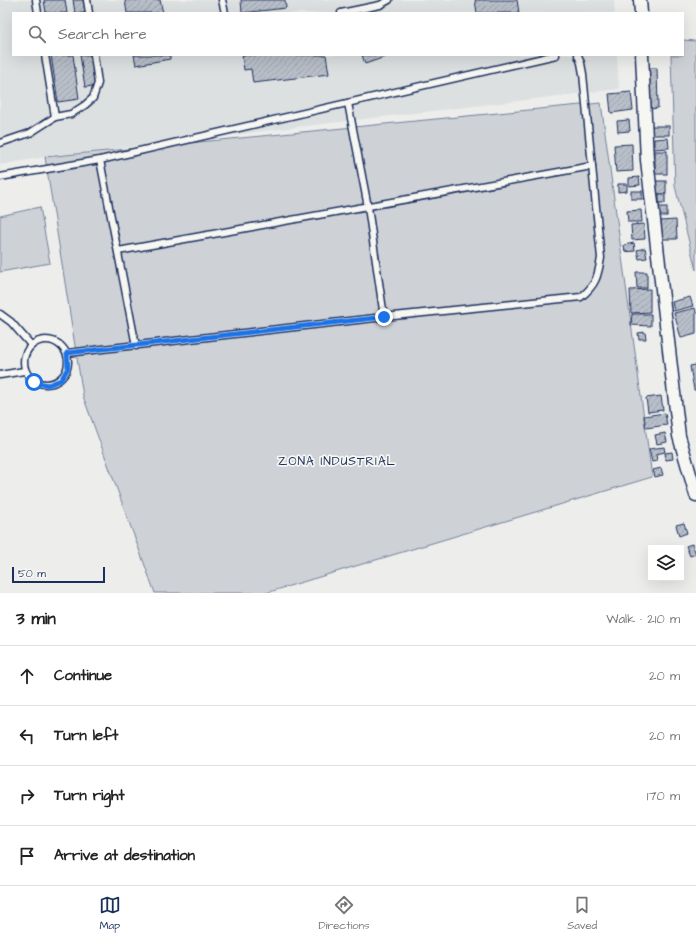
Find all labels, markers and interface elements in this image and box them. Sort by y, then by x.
search box [12,12,684,56]
icon: search [26,23,48,45]
text: Search here [58,24,147,45]
route end [375,308,393,326]
route start [25,373,43,391]
district label: ZONA INDUSTRIAL [278,453,396,470]
map controls [648,545,684,581]
button: layers [648,545,684,581]
scale bar [12,565,105,584]
text: 50 m [18,566,46,581]
text: 3 min [16,607,56,631]
text: Walk · 210 m [606,610,680,628]
icon: ahead [16,665,38,687]
text: Continue [54,665,112,686]
text: 20 m [649,667,680,685]
icon: left [16,725,38,747]
text: Turn left [54,725,118,746]
text: 20 m [649,727,680,745]
icon: right [16,785,38,807]
text: Turn right [54,785,125,806]
text: 170 m [647,787,680,805]
icon: arrive [16,845,38,867]
text: Arrive at destination [54,845,195,866]
tab: Map [99,894,121,933]
tab: Directions [318,894,370,933]
tab: Saved [567,894,597,933]

